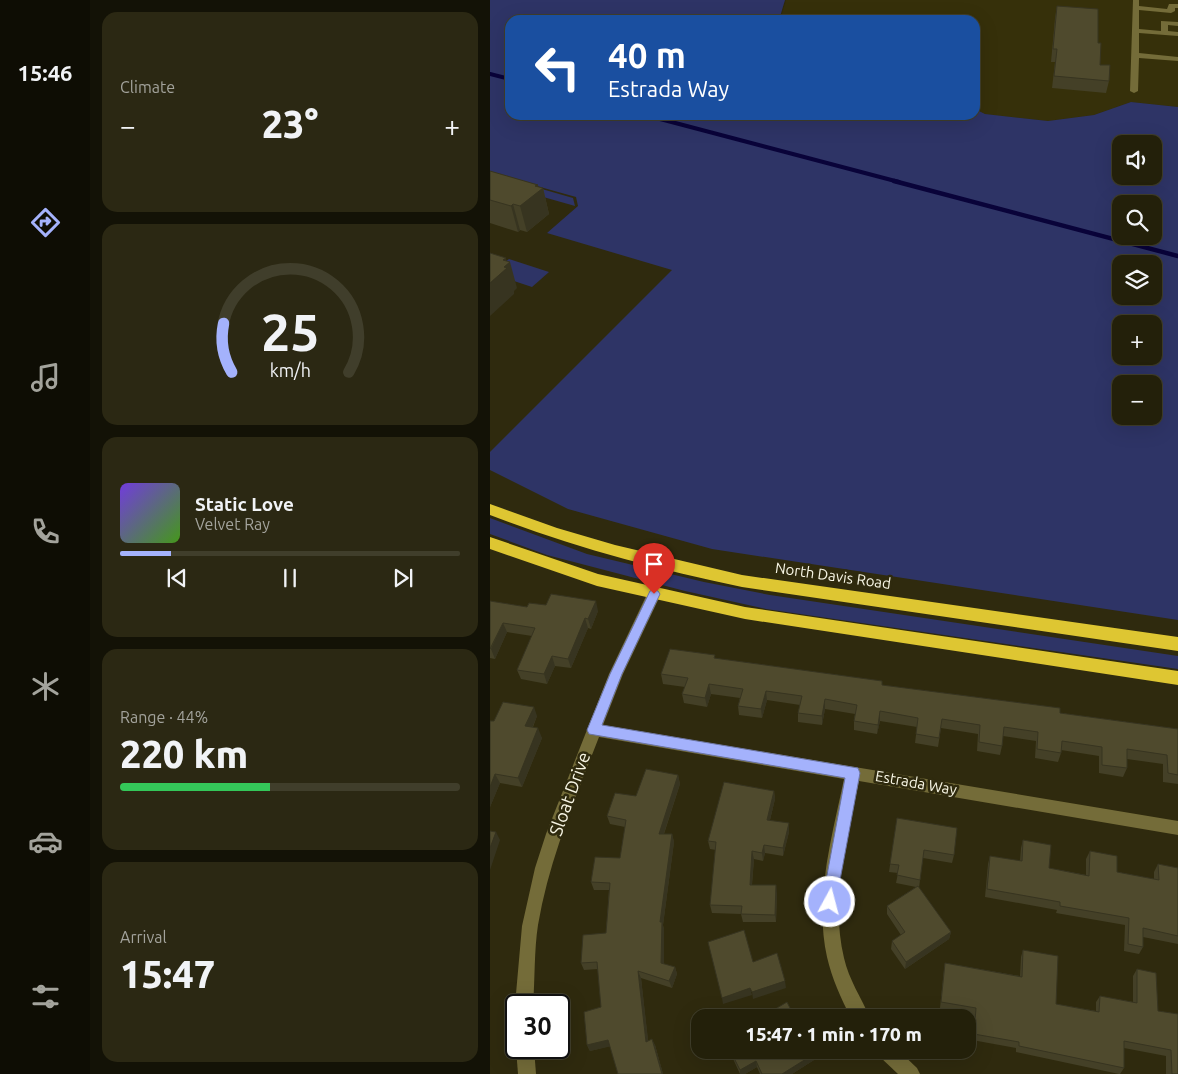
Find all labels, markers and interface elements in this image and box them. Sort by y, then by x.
icon: left [525,35,590,100]
text: 40 m [608,35,686,75]
text: 15:46 [17,60,73,85]
text: Estrada Way [608,76,729,101]
text: Climate [120,78,175,96]
text: 23° [262,103,318,145]
text: − [120,110,136,141]
text: + [444,110,460,141]
map controls [1112,135,1162,425]
button: sound [1112,135,1162,185]
button: search [1112,195,1162,245]
icon: directions [28,205,63,240]
button: layers [1112,255,1162,305]
text: 25 [261,303,319,361]
button: + [1112,315,1162,365]
icon: music [28,360,63,395]
text: km/h [269,360,311,380]
button: − [1112,375,1162,425]
text: Static Love [195,493,294,515]
icon: phone [28,514,63,549]
text: Velvet Ray [195,515,270,533]
pin [633,543,675,594]
icon: arrive [640,550,668,578]
street label: North Davis Road [774,559,892,592]
icon: previous [163,564,191,592]
icon: pause [276,564,304,592]
icon: next [389,564,417,592]
icon: climate [28,669,63,704]
text: Range · 44% [120,708,208,726]
text: 220 km [120,733,248,775]
street label: Sloat Drive [545,749,593,838]
street label: Estrada Way [874,767,958,798]
icon: car [28,824,63,859]
position arrow [803,875,855,927]
text: Arrival [120,928,167,946]
text: 15:47 [120,953,215,995]
icon: filters [28,979,63,1014]
speed limit sign: 30 [505,994,570,1059]
text: 15:47 · 1 min · 170 m [745,1023,922,1045]

